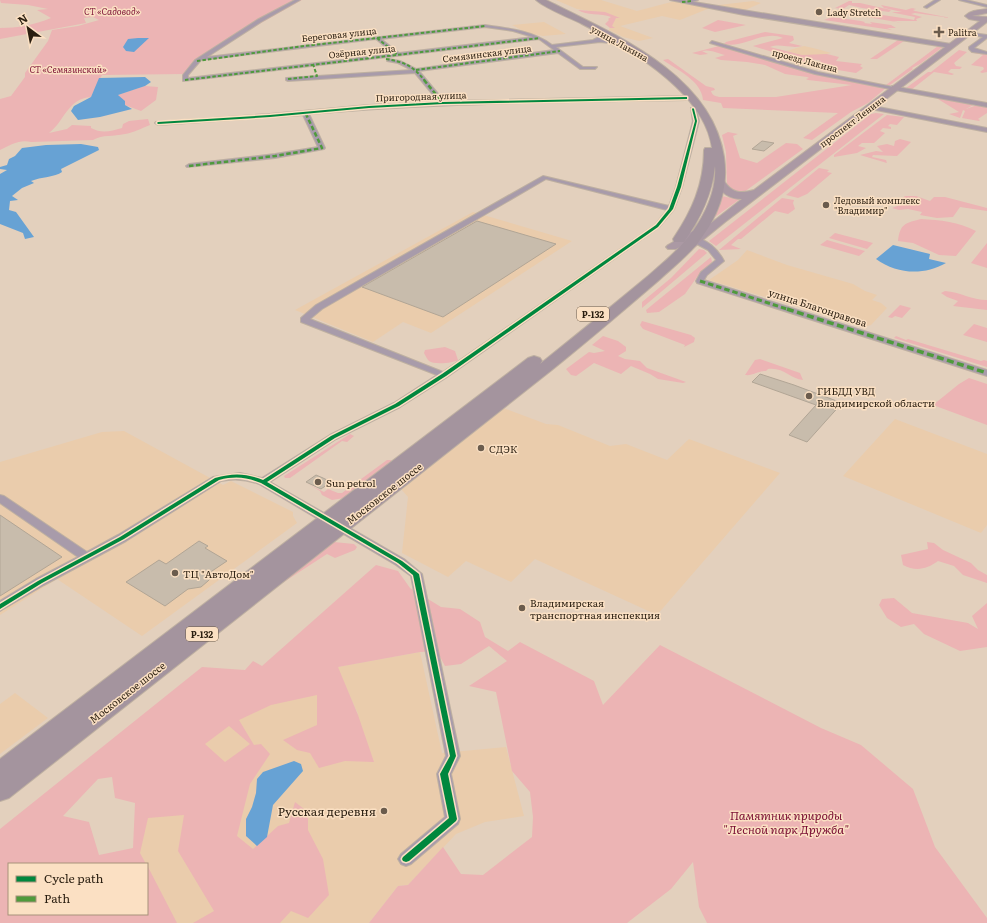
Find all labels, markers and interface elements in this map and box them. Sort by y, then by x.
park label: СТ «Садовод» [84,4,140,18]
place label: Lady Stretch [827,5,881,19]
marker: Lady Stretch [814,7,824,17]
north arrow [8,8,48,48]
text: N [14,9,30,28]
street label: улица Лакина [589,21,651,65]
street label: Береговая улица [301,23,377,45]
place label: Palitra [948,25,977,39]
marker: Palitra [933,26,945,38]
street label: Озёрная улица [328,41,396,61]
street label: Семязинская улица [442,41,532,65]
street label: проезд Лакина [771,45,839,76]
park label: СТ «Семязинский» [29,62,107,76]
street label: Пригородная улица [375,87,467,105]
street label: проспект Ленина [816,91,888,150]
place label: Ледовый комплекс "Владимир" [834,193,921,217]
marker: Ледовый комплекс "Владимир" [821,200,831,210]
street label: улица Благонравова [767,284,870,330]
road number: Р-132 [577,307,609,321]
place label: ГИБДД УВД Владимирской области [817,383,935,410]
marker: ГИБДД УВД Владимирской области [804,391,814,401]
place label: СДЭК [489,441,518,456]
marker: СДЭК [476,443,486,453]
street label: Московское шоссе [343,459,425,527]
place label: Sun petrol [326,475,376,490]
marker: Sun petrol [313,477,323,487]
place label: ТЦ "АвтоДом" [183,566,254,581]
marker: ТЦ "АвтоДом" [170,568,180,578]
place label: Владимирская транспортная инспекция [530,595,660,622]
marker: Владимирская транспортная инспекция [517,603,527,613]
road number: Р-132 [186,627,218,641]
street label: Московское шоссе [86,658,168,726]
place label: Русская деревня [278,802,376,820]
marker: Русская деревня [379,806,389,816]
park label: Памятник природы "Лесной парк Дружба" [723,806,849,838]
legend [8,863,148,915]
text: Cycle path [44,869,104,887]
text: Path [44,889,70,907]

